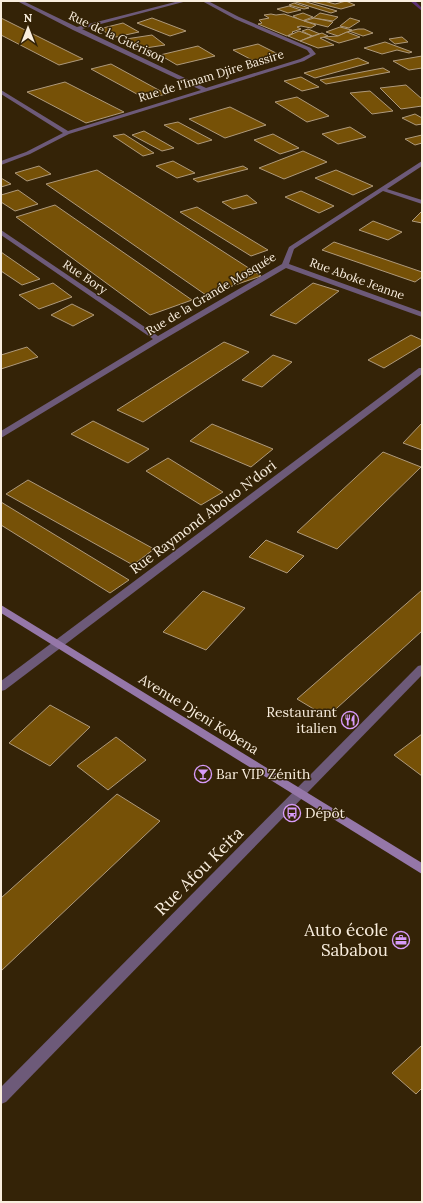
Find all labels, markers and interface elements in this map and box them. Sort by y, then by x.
north arrow [8,8,48,48]
street label: Rue de la Guérison [66,8,168,66]
text: N [24,11,33,25]
street label: Rue de l'Imam Djire Bassire [136,46,286,105]
street label: Rue de la Grande Mosquée [143,249,279,338]
street label: Rue Aboke Jeanne [308,254,407,303]
street label: Rue Bory [60,256,111,297]
street label: Rue Raymond Abouo N'dori [126,456,280,578]
street label: Avenue Djeni Kobena [135,669,262,758]
place label: Restaurant italien [266,703,338,737]
restaurant icon: Restaurant italien [340,710,360,730]
bar icon: Bar VIP Zénith [193,764,213,784]
place label: Bar VIP Zénith [216,765,310,783]
bus stop icon: Dépôt [282,803,302,823]
place label: Dépôt [305,804,346,822]
street label: Rue Afou Keita [150,822,248,920]
place label: Auto école Sababou [303,919,388,961]
office icon: Auto école Sababou [391,930,411,950]

